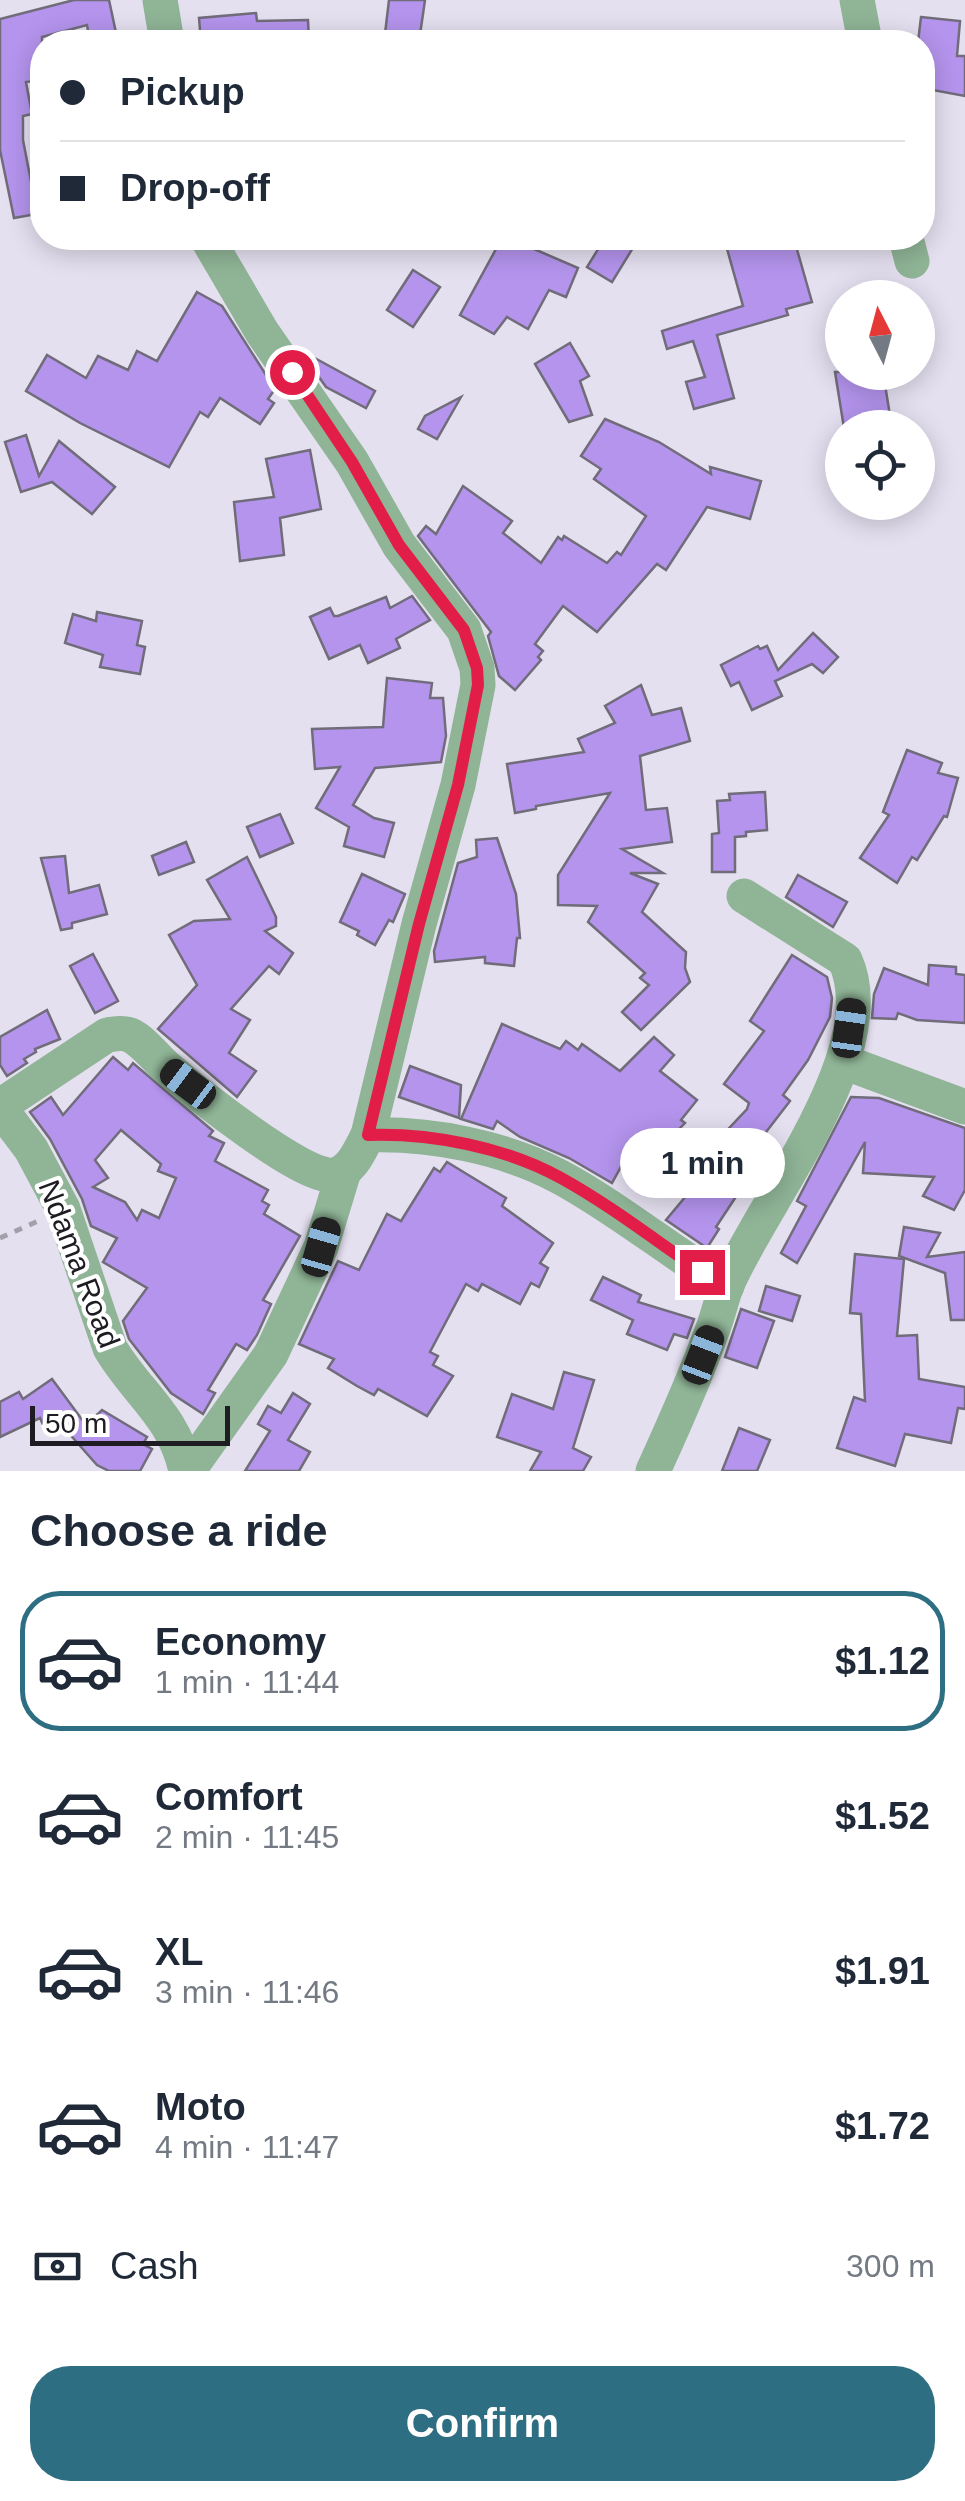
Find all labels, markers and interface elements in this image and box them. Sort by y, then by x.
text: Pickup [120,71,245,113]
text: Drop-off [120,167,270,209]
north arrow [825,280,935,390]
map controls [825,280,935,520]
route start [270,350,315,395]
button: locate [825,410,935,520]
car [830,996,868,1060]
car [155,1054,221,1114]
callout: 1 min [620,1127,784,1197]
text: 1 min [661,1145,744,1181]
street label: Ndama Road [32,1175,127,1352]
car [298,1214,344,1280]
route end [680,1250,725,1295]
car [678,1322,728,1388]
scale bar [30,1401,230,1446]
text: 50 m [45,1408,107,1439]
text: Choose a ride [30,1505,328,1556]
icon: car [35,1616,125,1706]
text: Economy [155,1621,326,1663]
text: $1.12 [835,1640,930,1682]
text: 1 min · 11:44 [155,1664,339,1700]
icon: car [35,1771,125,1861]
text: Comfort [155,1776,303,1818]
text: $1.52 [835,1795,930,1837]
text: 2 min · 11:45 [155,1819,339,1855]
icon: car [35,1926,125,2016]
text: XL [155,1931,204,1973]
text: $1.91 [835,1950,930,1992]
text: 3 min · 11:46 [155,1974,339,2010]
icon: car [35,2081,125,2171]
text: Moto [155,2086,246,2128]
text: $1.72 [835,2105,930,2147]
text: 4 min · 11:47 [155,2129,339,2165]
icon: cash [30,2239,85,2294]
text: Cash [110,2245,199,2287]
text: 300 m [846,2248,935,2284]
button: Confirm [30,2366,935,2481]

